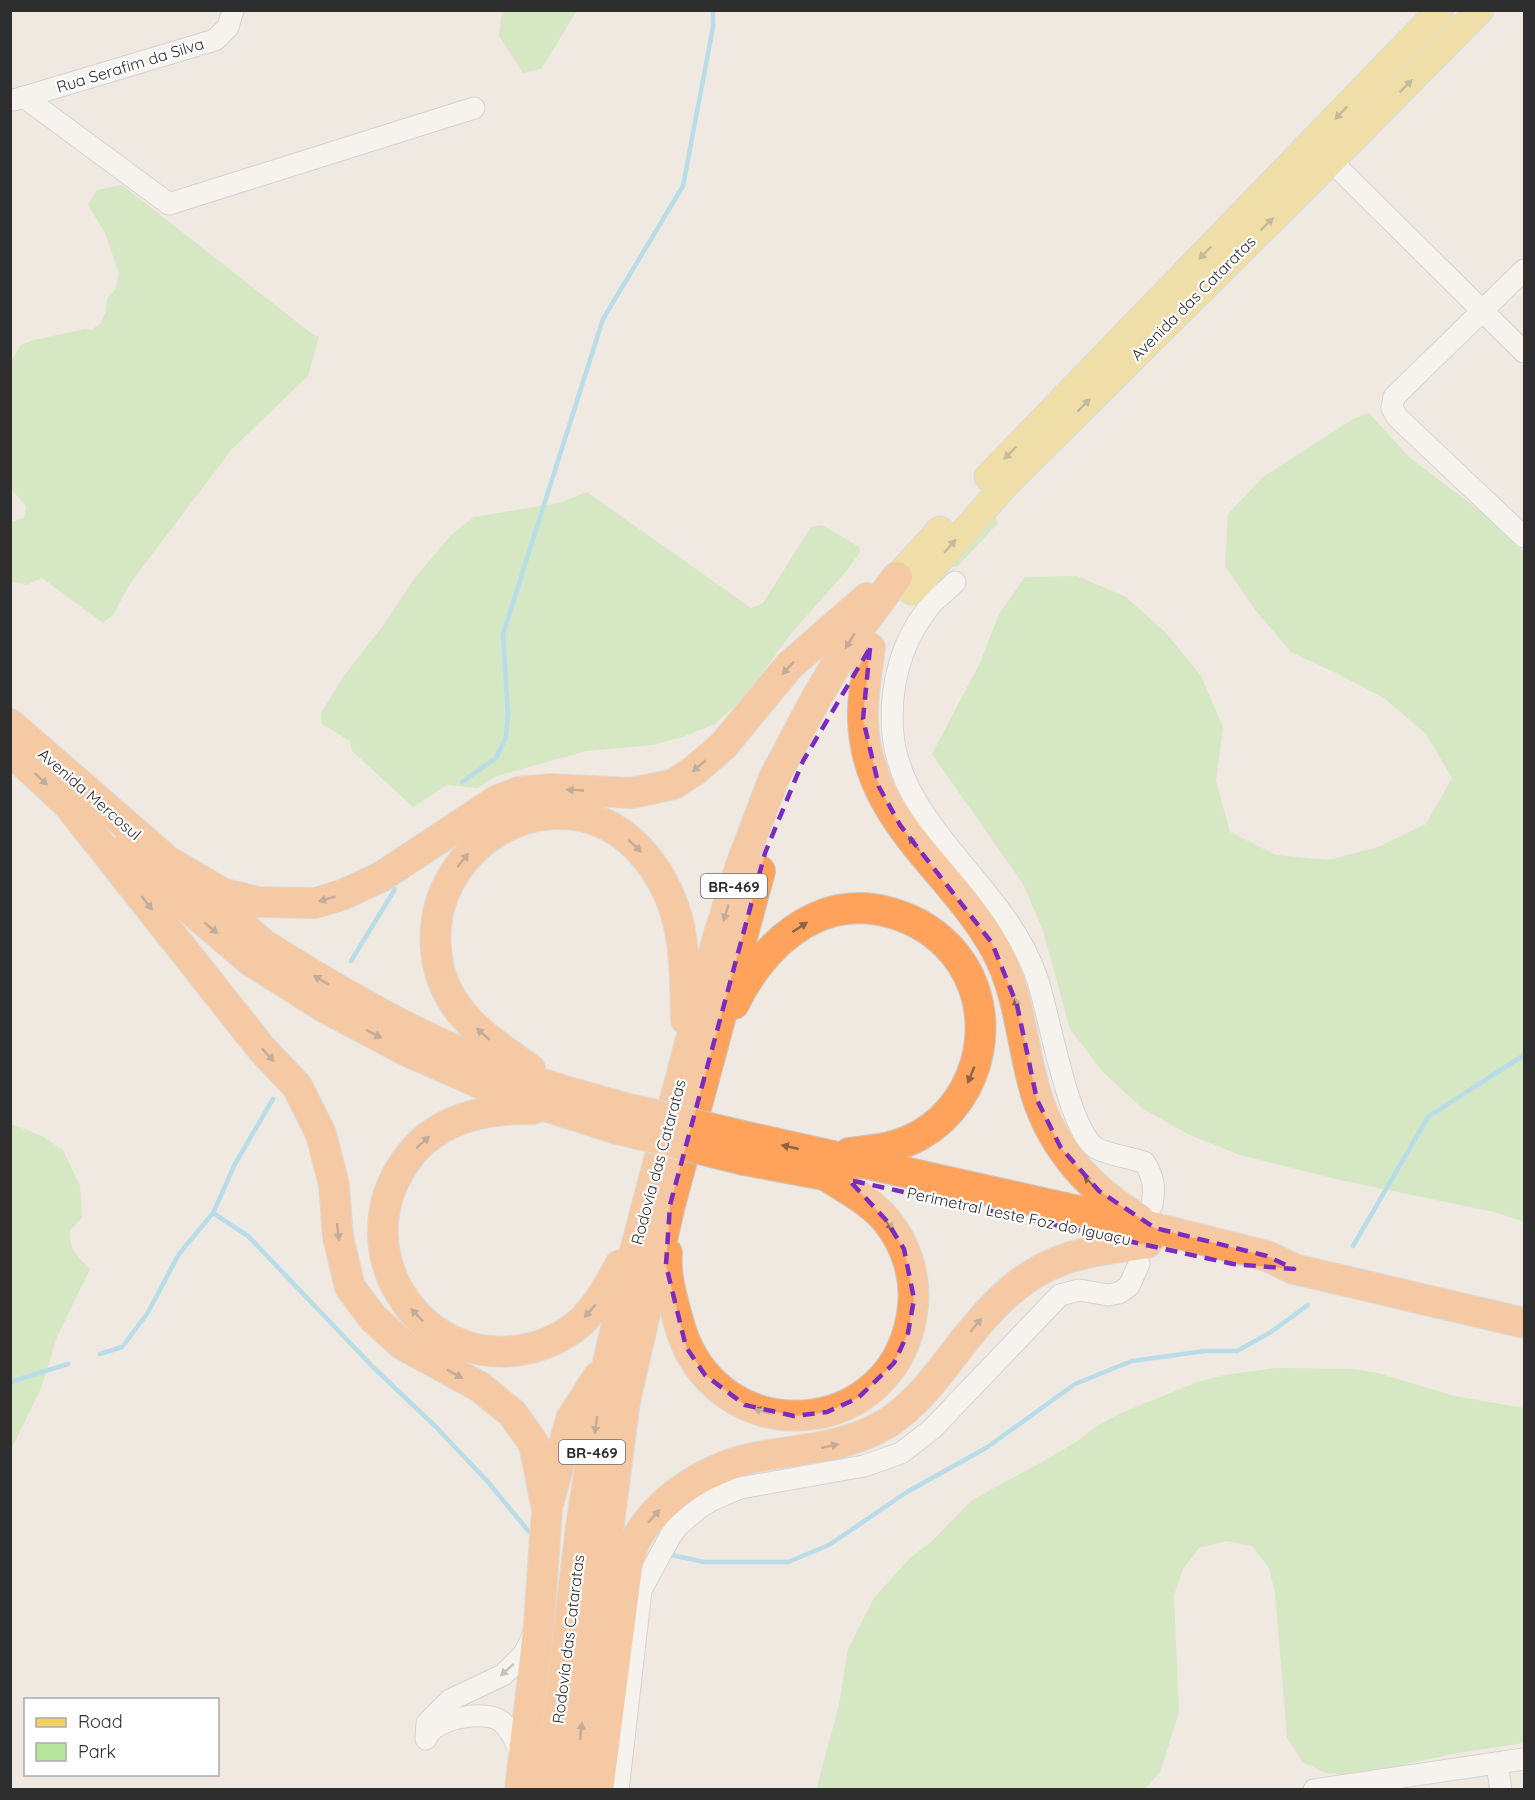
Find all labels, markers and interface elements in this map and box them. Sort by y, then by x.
street label: Rua Serafim da Silva [54,33,206,97]
one-way arrow [1398,80,1412,94]
one-way arrow [1334,105,1348,119]
one-way arrow [1260,217,1274,231]
street label: Avenida das Cataratas [1126,231,1260,365]
one-way arrow [1198,245,1212,260]
one-way arrow [1077,399,1091,413]
one-way arrow [1004,445,1018,459]
one-way arrow [943,539,956,554]
one-way arrow [845,633,856,649]
one-way arrow [782,660,795,675]
street label: Avenida Mercosul [34,744,146,844]
one-way arrow [692,759,707,772]
one-way arrow [33,772,47,786]
one-way arrow [565,786,584,795]
one-way arrow [908,836,920,851]
one-way arrow [627,839,642,852]
one-way arrow [456,853,469,868]
road number: BR-469 [701,874,767,898]
one-way arrow [140,895,153,911]
one-way arrow [318,895,336,904]
one-way arrow [721,904,730,922]
one-way arrow [203,921,219,934]
one-way arrow [792,922,808,933]
one-way arrow [313,975,329,986]
one-way arrow [1011,997,1021,1015]
one-way arrow [476,1028,491,1041]
one-way arrow [366,1029,383,1039]
one-way arrow [261,1048,275,1063]
one-way arrow [966,1066,976,1084]
street label: Rodovía das Cataratas [626,1077,690,1247]
one-way arrow [415,1136,430,1149]
one-way arrow [781,1141,799,1151]
one-way arrow [1083,1176,1097,1190]
street label: Perimetral Leste Foz do Iguaçu [905,1182,1133,1250]
one-way arrow [881,1215,894,1231]
one-way arrow [333,1222,343,1241]
one-way arrow [584,1303,597,1318]
one-way arrow [411,1309,425,1323]
one-way arrow [970,1317,983,1333]
one-way arrow [447,1368,463,1379]
one-way arrow [753,1406,771,1415]
one-way arrow [591,1416,600,1435]
road number: BR-469 [559,1440,625,1464]
one-way arrow [821,1441,840,1450]
one-way arrow [647,1509,661,1524]
street label: Rodovía das Cataratas [548,1553,588,1725]
one-way arrow [500,1663,515,1676]
legend [24,1698,219,1776]
text: Road [78,1710,123,1733]
one-way arrow [577,1722,586,1741]
text: Park [78,1740,116,1763]

